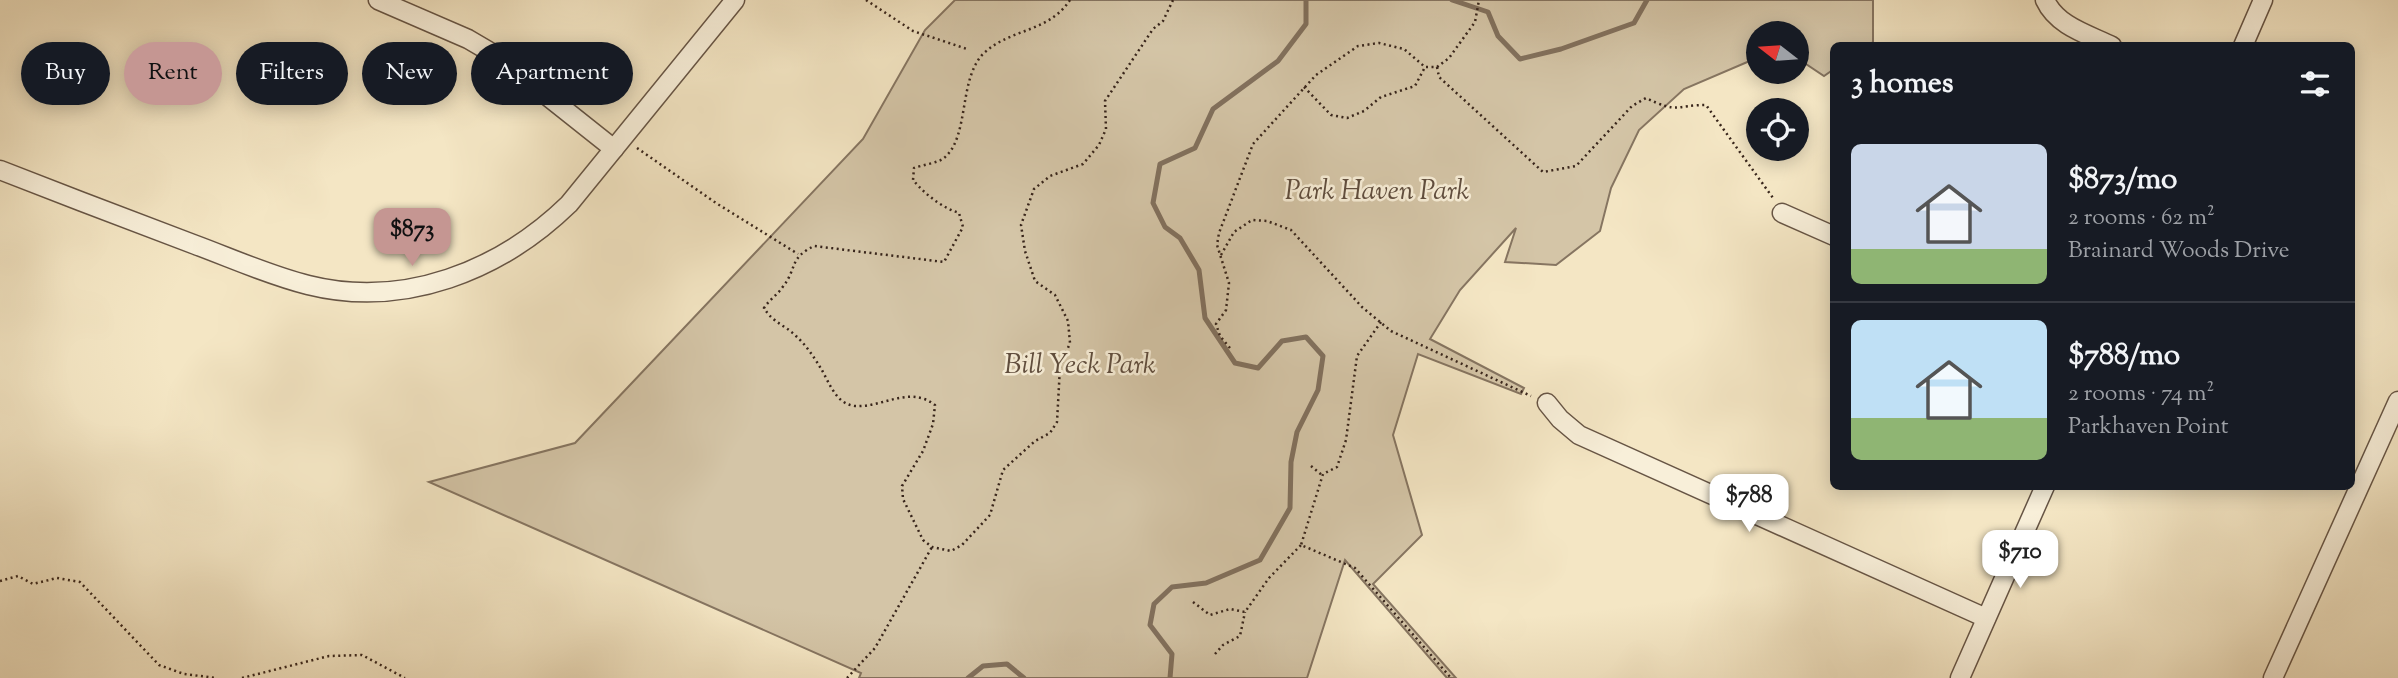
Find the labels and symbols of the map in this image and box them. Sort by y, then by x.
north arrow [1746,21,1810,84]
park label: Park Haven Park [1285,172,1470,212]
pin: $873 [371,208,453,268]
park label: Bill Yeck Park [1004,346,1156,386]
pin: $788 [1708,475,1790,534]
pin: $710 [1979,530,2061,590]

